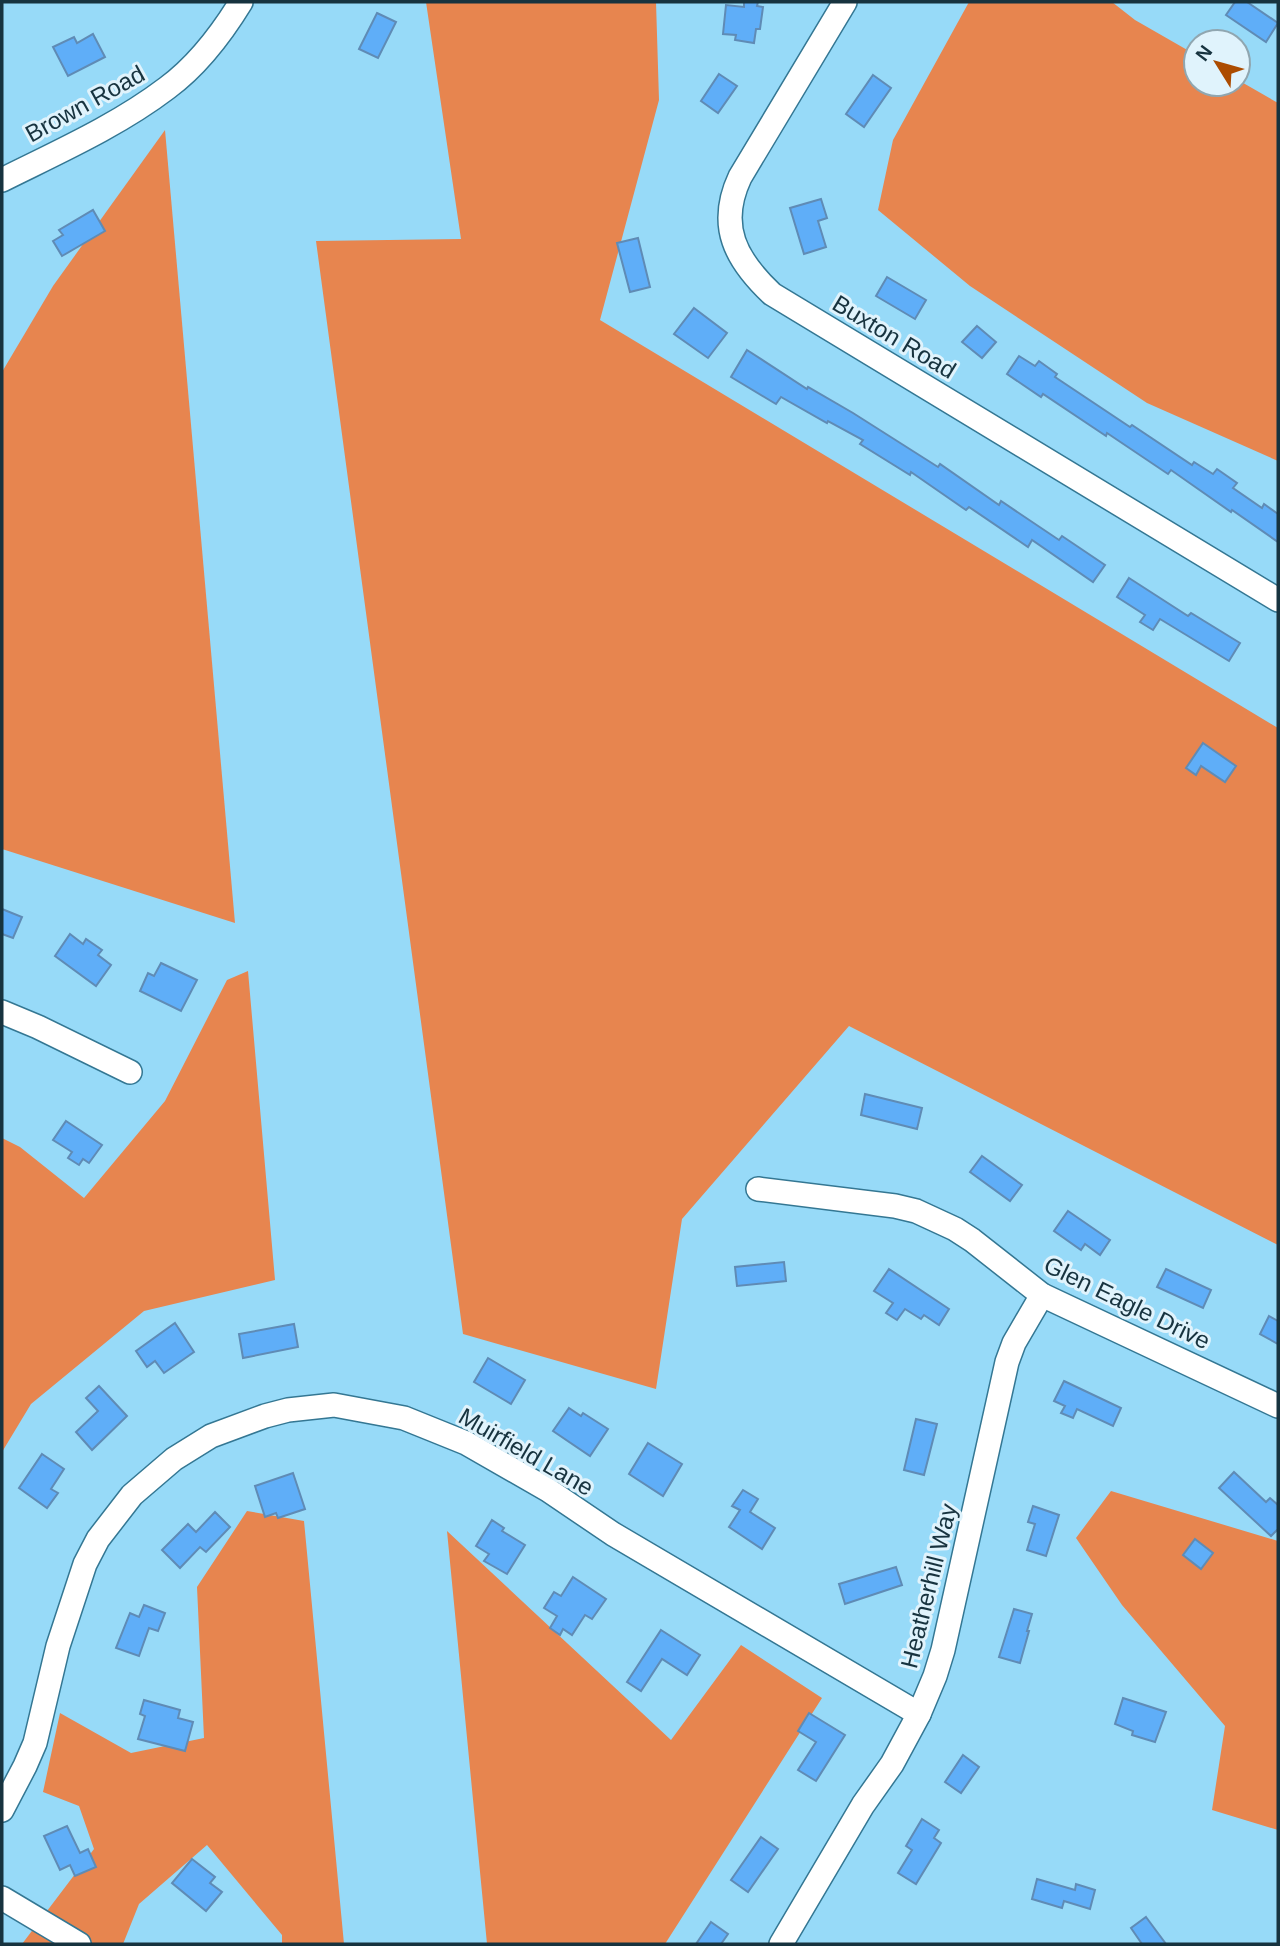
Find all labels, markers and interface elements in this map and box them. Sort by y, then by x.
north arrow [1182,28,1252,98]
text: N [1191,41,1216,65]
street label: Brown Road [20,60,149,147]
street label: Buxton Road [828,289,961,384]
street label: Glen Eagle Drive [1040,1251,1215,1354]
street label: Muirfield Lane [454,1402,598,1501]
street label: Heatherhill Way [895,1501,962,1671]

